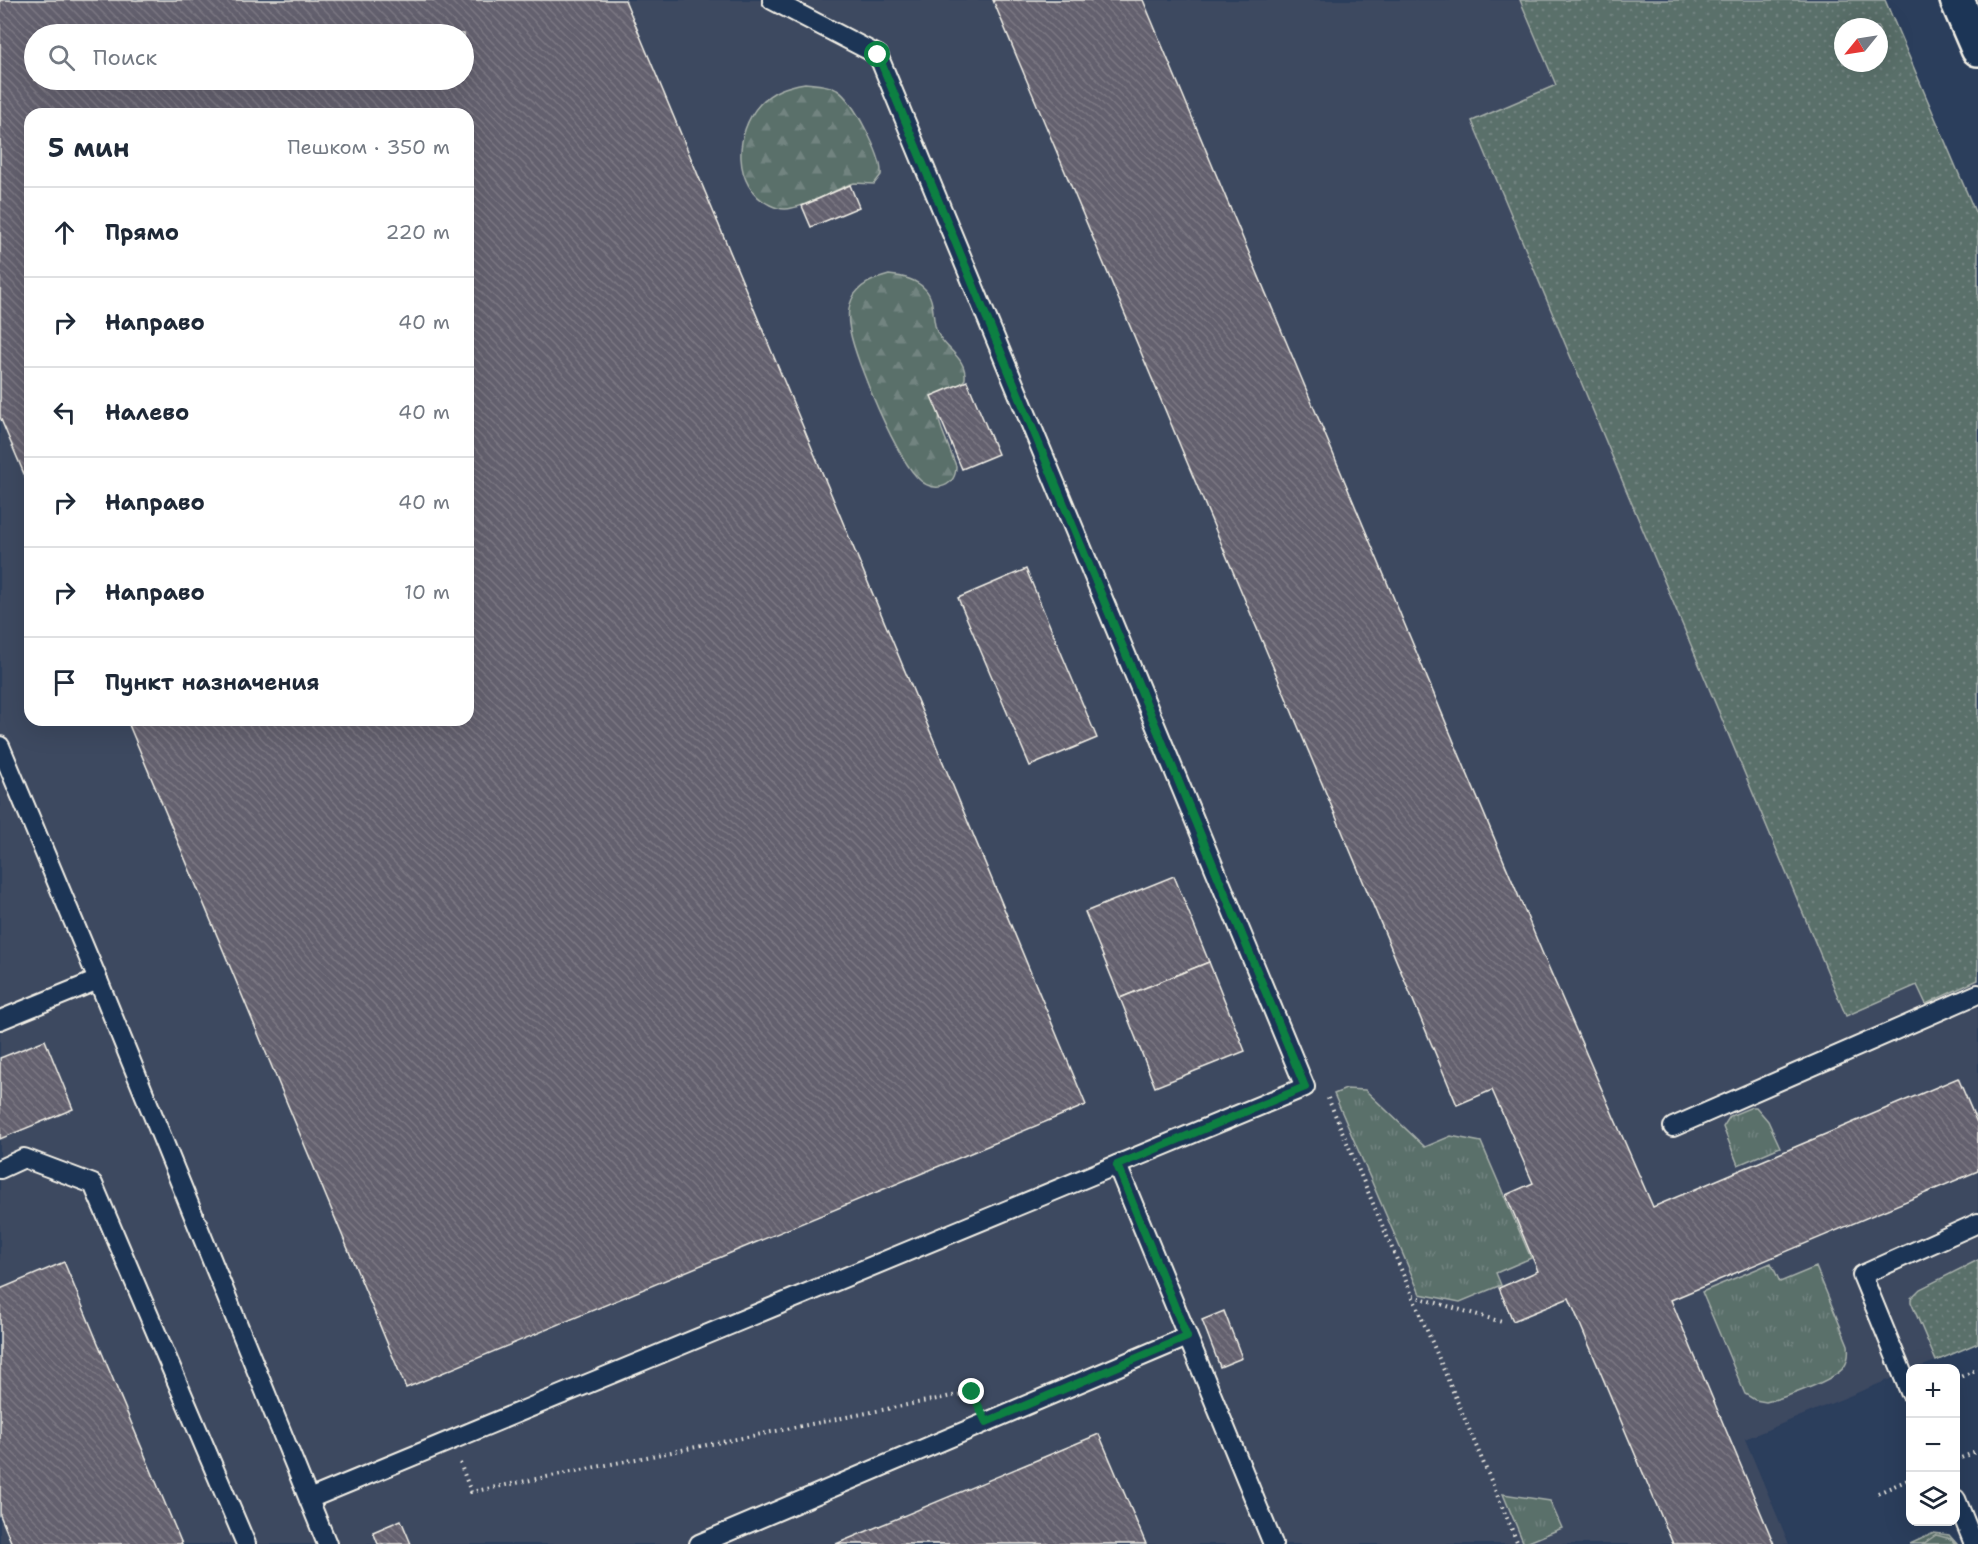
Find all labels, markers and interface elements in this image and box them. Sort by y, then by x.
north arrow [1834,18,1888,72]
search box [24,24,474,90]
icon: search [45,41,78,74]
route start [864,41,890,67]
text: Поиск [93,43,157,72]
text: 5 мин [48,130,129,165]
text: Пешком · 350 m [287,134,450,160]
icon: ahead [48,216,81,249]
text: Прямо [105,218,179,247]
text: 220 m [386,219,450,245]
icon: right [48,306,81,339]
text: Направо [105,308,205,337]
text: 40 m [398,309,450,335]
icon: left [48,396,81,429]
text: Налево [105,398,189,427]
text: 40 m [398,399,450,425]
icon: right [48,486,81,519]
text: Направо [105,488,205,517]
text: 40 m [398,489,450,515]
icon: right [48,576,81,609]
text: Направо [105,578,205,607]
text: 10 m [404,579,450,605]
icon: arrive [48,666,81,699]
text: Пункт назначения [105,668,319,697]
map controls [1906,1364,1960,1526]
button: + [1906,1364,1960,1418]
route end [958,1378,984,1404]
button: − [1906,1418,1960,1472]
button: layers [1906,1472,1960,1526]

